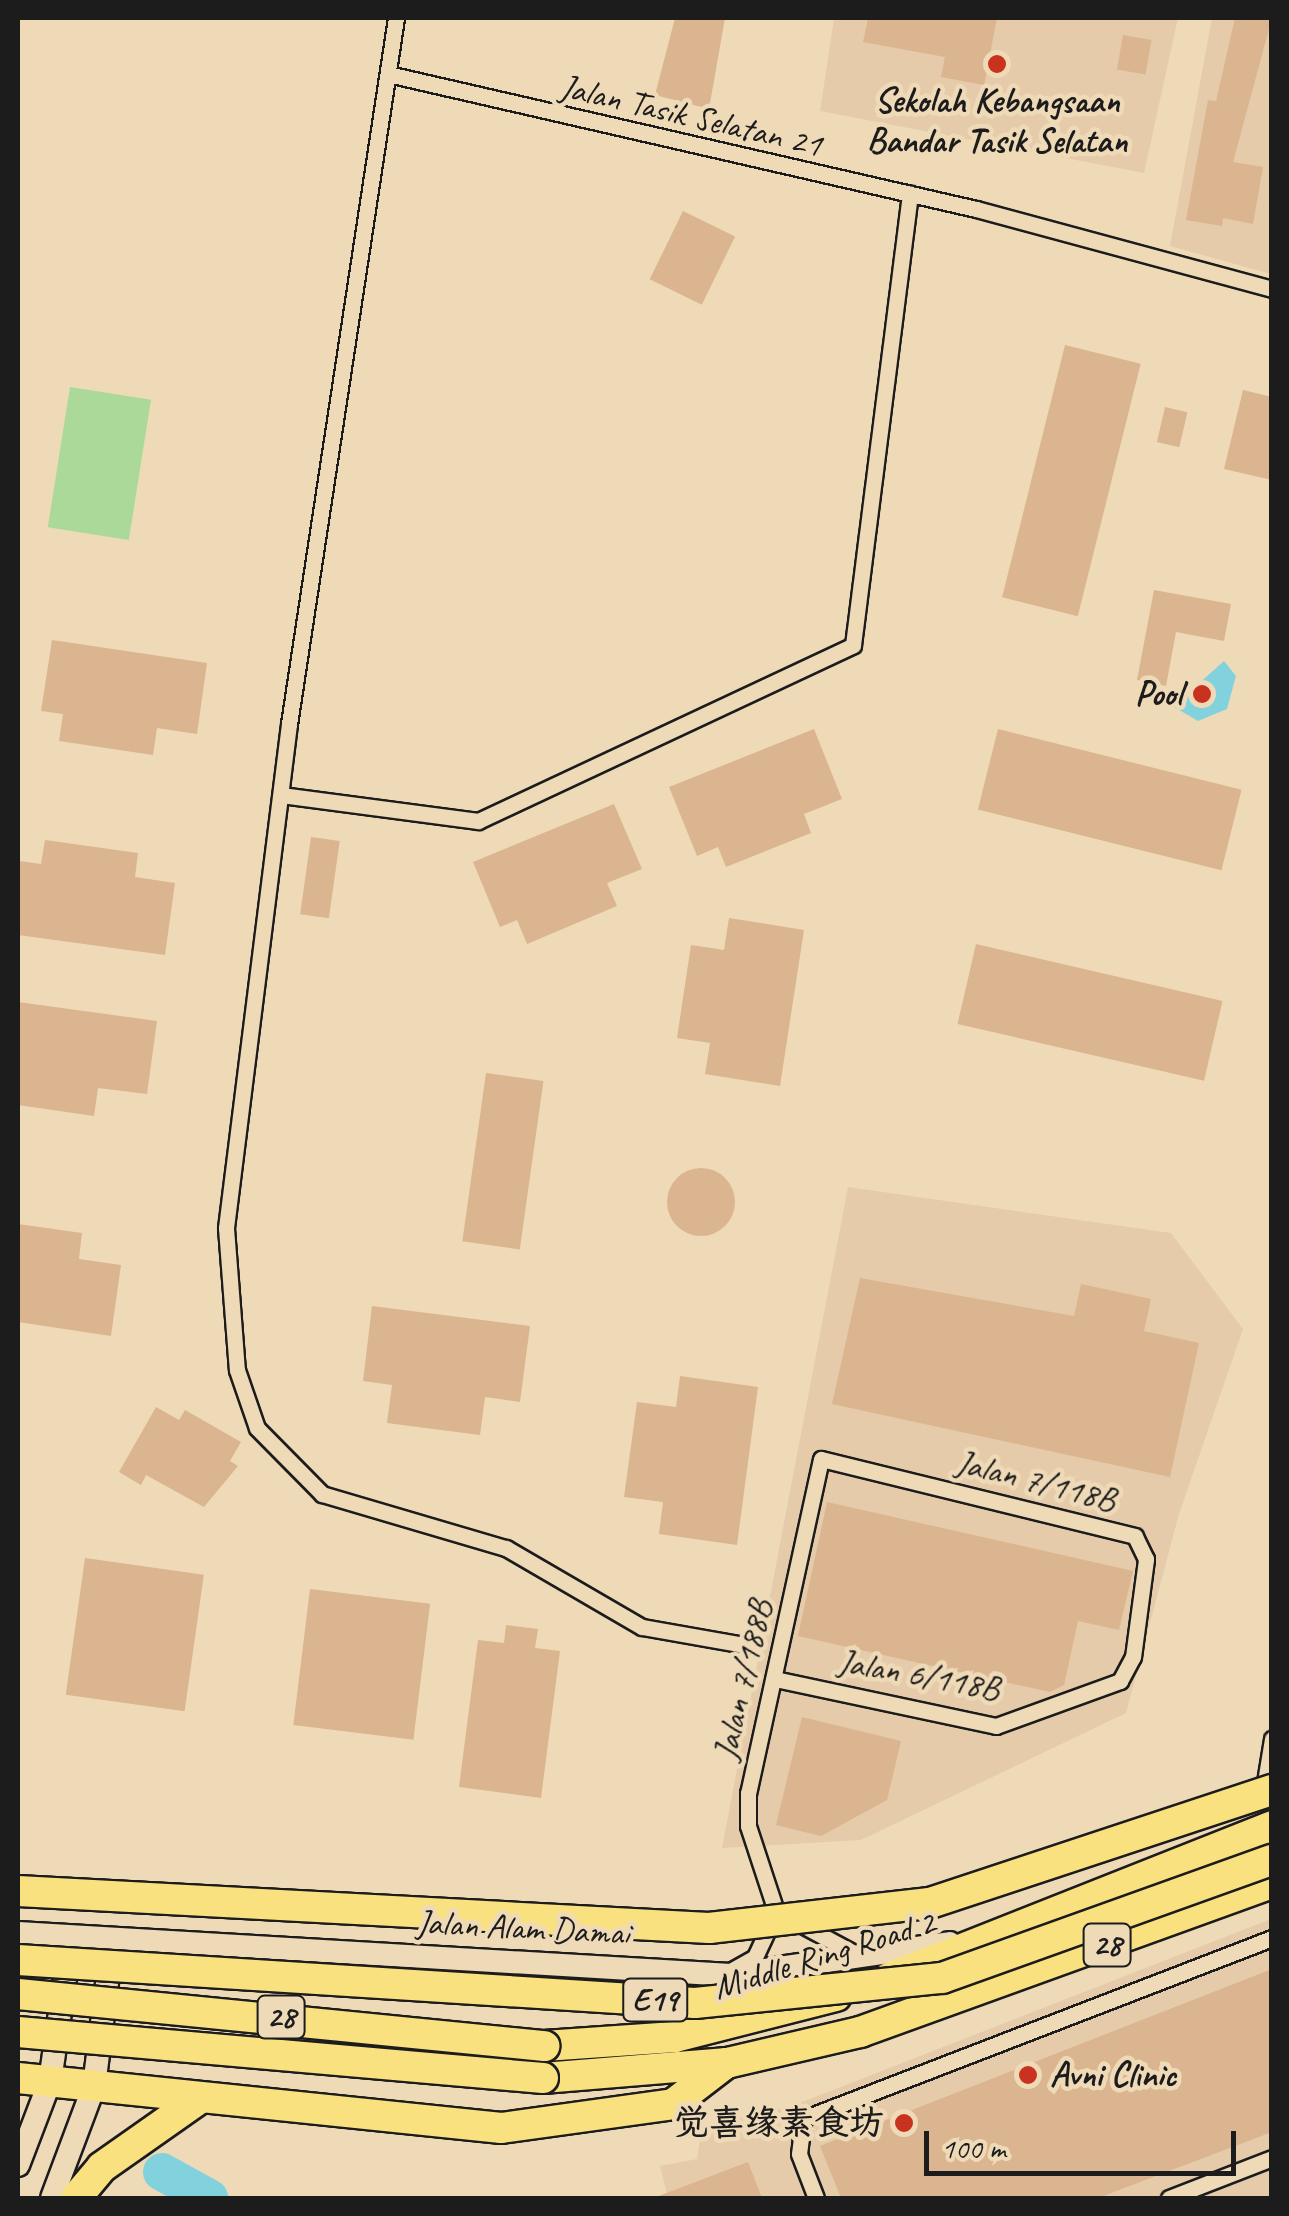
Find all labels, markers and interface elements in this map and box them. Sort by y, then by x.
marker: Sekolah Kebangsaan Bandar Tasik Selatan [986,53,1008,75]
street label: Jalan Tasik Selatan 21 [556,65,826,167]
place label: Sekolah Kebangsaan Bandar Tasik Selatan [867,80,1127,162]
place label: Pool [1135,673,1182,715]
marker: Pool [1191,683,1213,705]
street label: Jalan 7/118B [952,1441,1120,1521]
street label: Jalan 7/188B [704,1596,782,1764]
street label: Jalan 6/118B [835,1640,1003,1710]
street label: Jalan Alam Damai [415,1901,631,1955]
street label: Middle Ring Road 2 [708,1901,940,2009]
road number: 28 [1082,1918,1132,1972]
road number: E19 [620,1973,690,2027]
road number: 28 [256,1990,306,2044]
place label: Avni Clinic [1050,2054,1177,2096]
marker: Avni Clinic [1015,2062,1041,2088]
place label: 觉喜缘素食坊 [674,2102,884,2144]
scale bar [929,2111,1242,2173]
marker: 觉喜缘素食坊 [893,2112,915,2134]
text: 100 m [941,2129,1006,2167]

